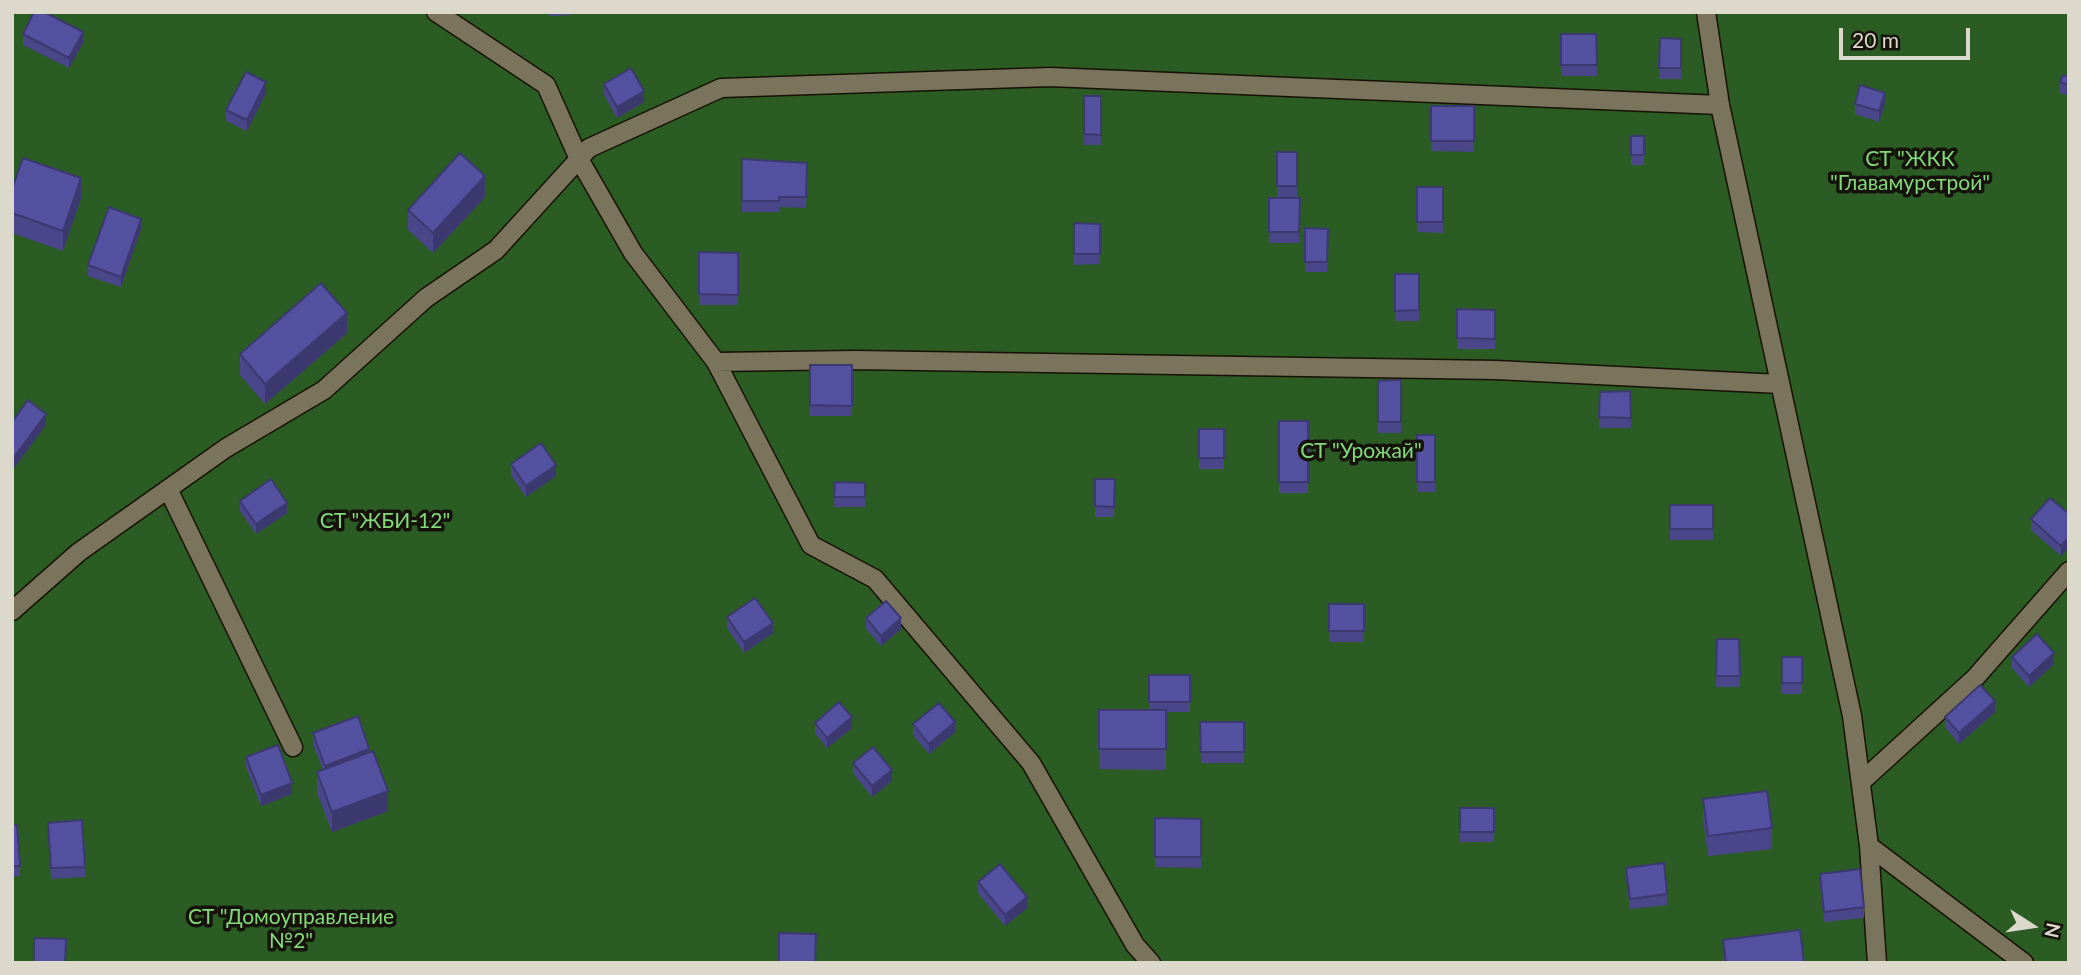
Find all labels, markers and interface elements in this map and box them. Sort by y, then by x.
scale bar [1843,14,1974,58]
text: 20 m [1852,27,1899,52]
park label: СТ "ЖКК "Главамурстрой" [1830,146,1990,196]
park label: СТ "Урожай" [1300,438,1422,464]
park label: СТ "ЖБИ-12" [320,508,450,534]
north arrow [1997,891,2067,961]
park label: СТ "Домоуправление №2" [188,904,394,954]
text: N [2040,921,2066,940]

